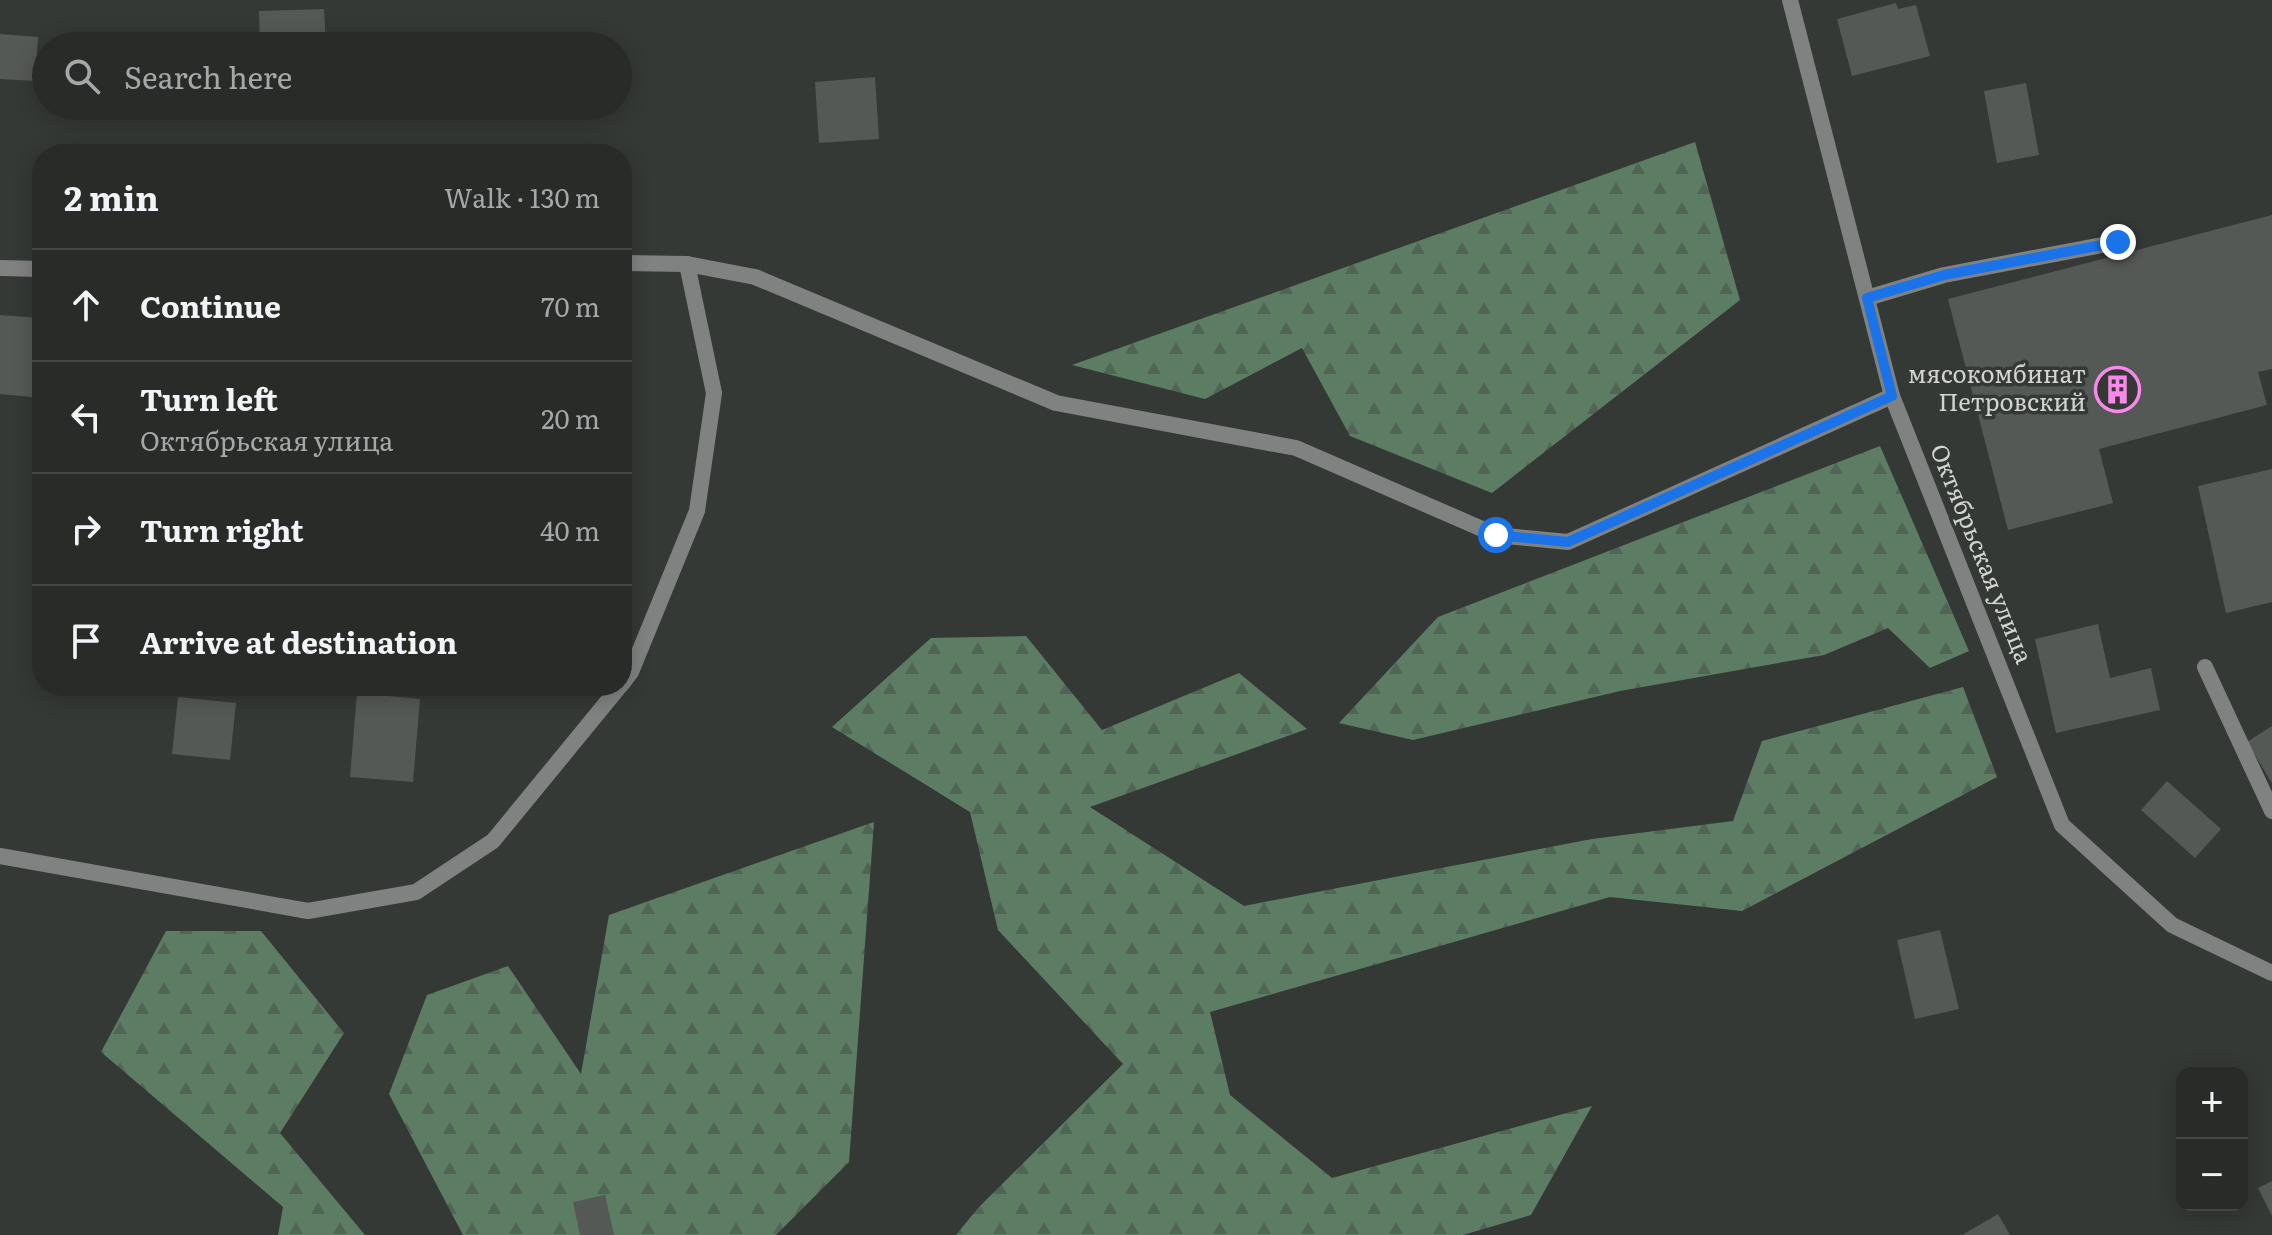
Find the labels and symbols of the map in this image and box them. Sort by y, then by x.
route end [2100,224,2136,260]
place label: мясокомбинат Петровский [1908,355,2086,418]
building icon: мясокомбинат Петровский [2093,365,2141,413]
street label: Октябрьская улица [1923,438,2043,668]
route start [1478,517,1514,553]

